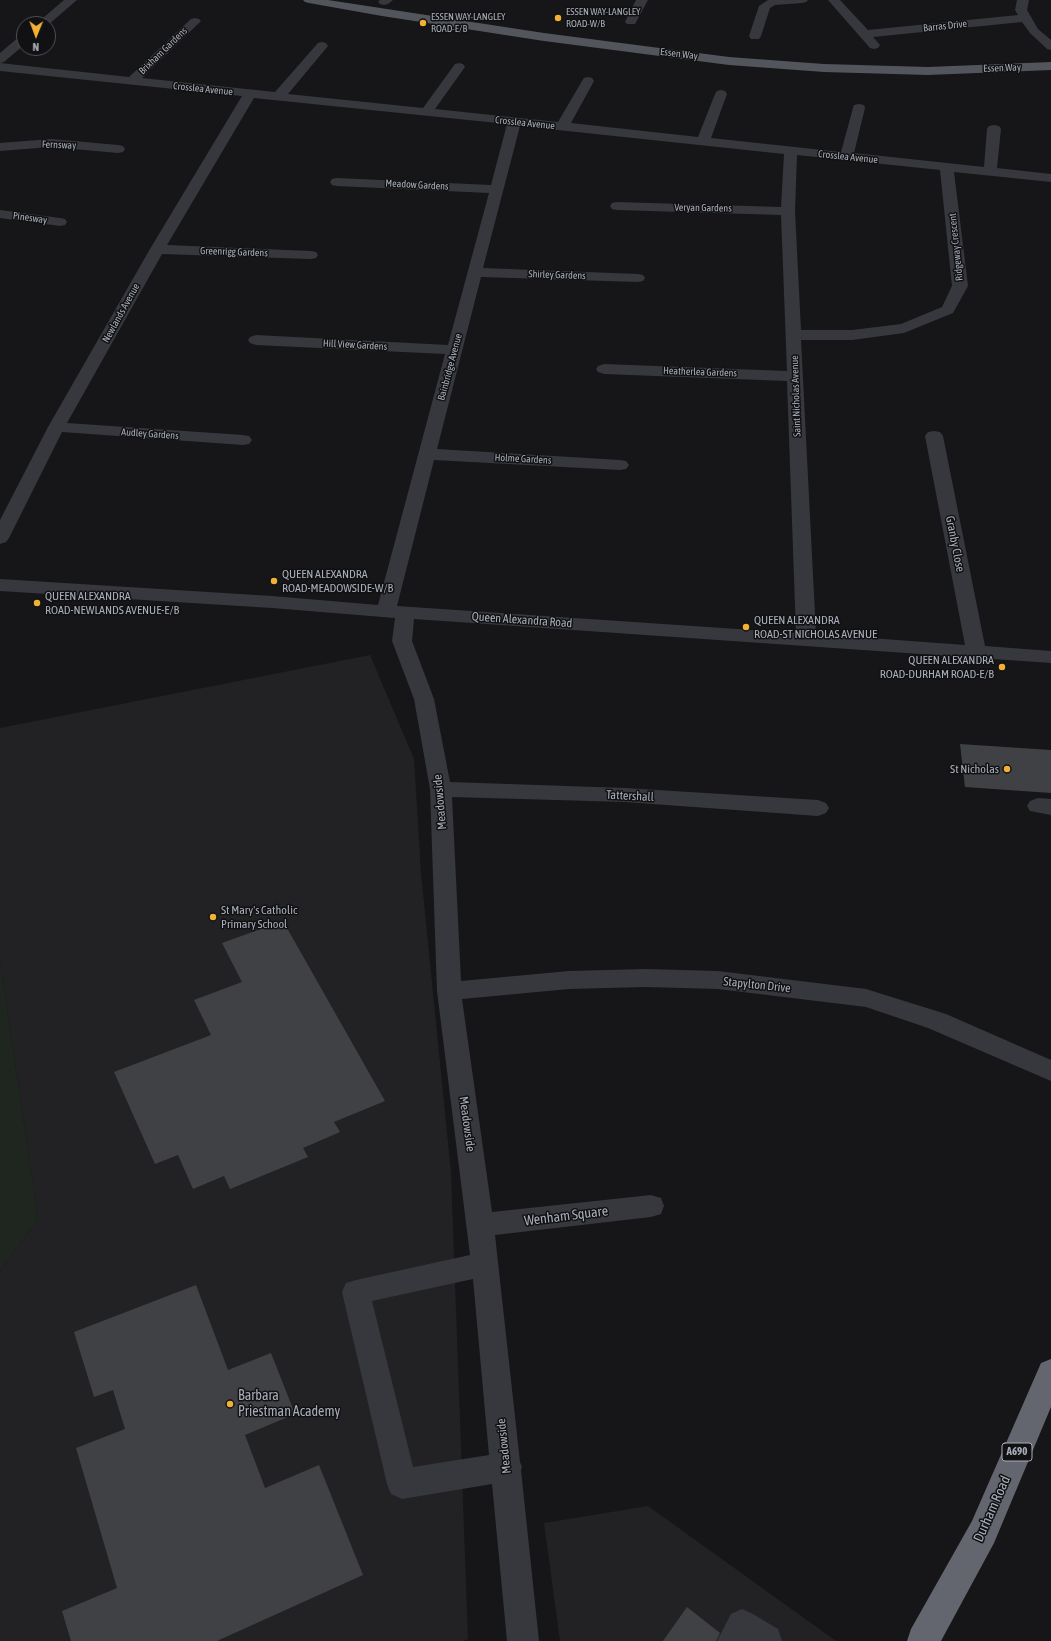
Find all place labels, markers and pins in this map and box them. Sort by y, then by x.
place label: ESSEN WAY-LANGLEY ROAD-W/B [566,6,641,30]
place label: ESSEN WAY-LANGLEY ROAD-E/B [431,11,506,34]
marker: ESSEN WAY-LANGLEY ROAD-W/B [553,13,563,23]
marker: ESSEN WAY-LANGLEY ROAD-E/B [418,18,428,28]
place label: QUEEN ALEXANDRA ROAD-MEADOWSIDE-W/B [282,567,393,595]
marker: QUEEN ALEXANDRA ROAD-MEADOWSIDE-W/B [269,576,279,586]
place label: QUEEN ALEXANDRA ROAD-NEWLANDS AVENUE-E/B [45,589,179,617]
marker: QUEEN ALEXANDRA ROAD-NEWLANDS AVENUE-E/B [32,598,42,608]
place label: QUEEN ALEXANDRA ROAD-ST NICHOLAS AVENUE [754,613,877,641]
marker: QUEEN ALEXANDRA ROAD-ST NICHOLAS AVENUE [741,622,751,632]
place label: QUEEN ALEXANDRA ROAD-DURHAM ROAD-E/B [880,653,994,681]
marker: QUEEN ALEXANDRA ROAD-DURHAM ROAD-E/B [997,662,1007,672]
place label: St Nicholas [950,762,999,776]
marker: St Nicholas [1002,764,1012,774]
place label: St Mary's Catholic Primary School [221,903,297,931]
marker: St Mary's Catholic Primary School [208,912,218,922]
place label: Barbara Priestman Academy [238,1388,340,1420]
marker: Barbara Priestman Academy [225,1399,235,1409]

